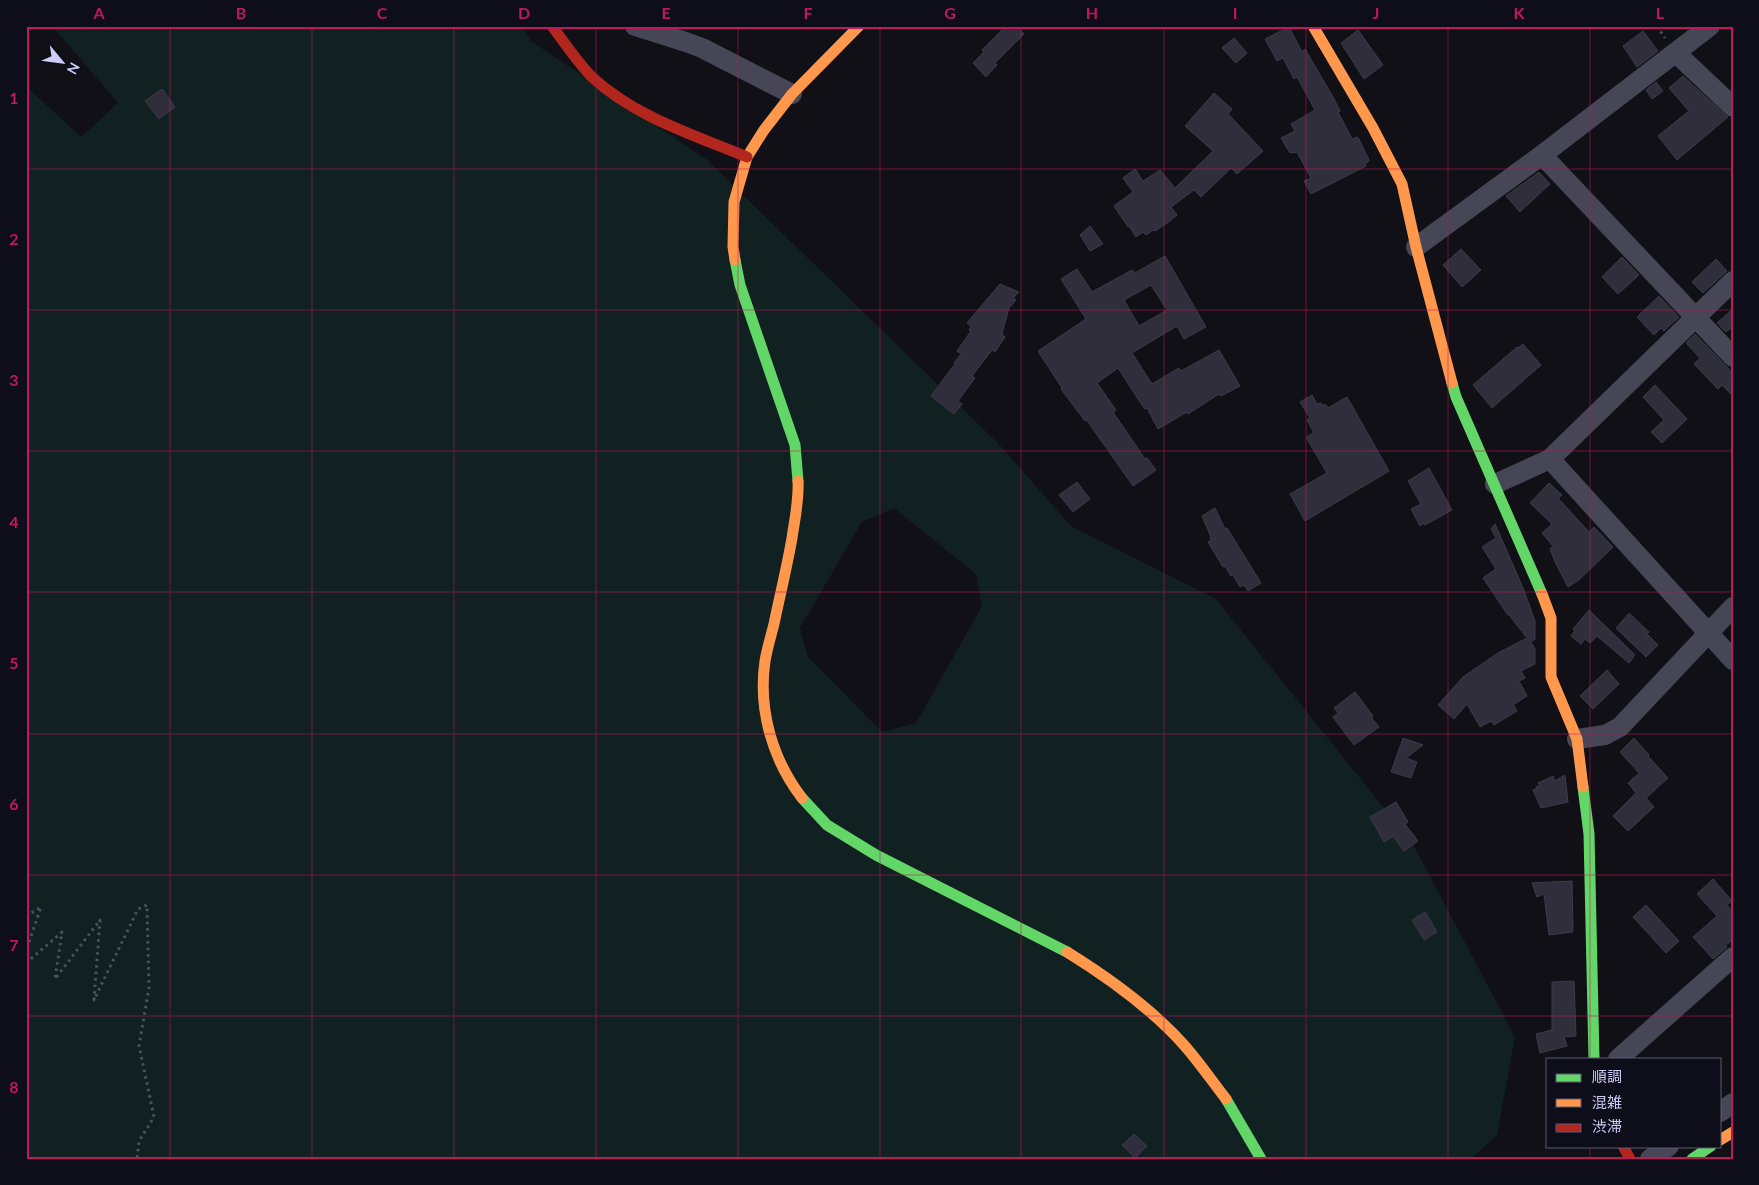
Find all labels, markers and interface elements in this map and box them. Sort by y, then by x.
text: A [92,3,105,22]
text: B [236,3,246,22]
text: C [377,3,388,22]
text: D [518,3,530,22]
text: E [661,3,671,22]
text: F [803,3,813,22]
text: G [944,3,956,22]
text: H [1086,3,1098,22]
text: I [1233,3,1237,22]
text: J [1373,3,1379,22]
text: K [1514,3,1526,22]
text: L [1656,3,1665,22]
north arrow [38,38,88,88]
text: N [64,60,84,77]
text: 1 [9,88,19,107]
text: 2 [9,229,19,248]
text: 3 [9,370,19,389]
text: 4 [9,512,19,531]
text: 5 [9,653,19,672]
text: 6 [9,794,19,813]
text: 7 [9,935,19,954]
legend [1546,1058,1722,1148]
text: 順調 [1592,1067,1622,1085]
text: 8 [9,1077,19,1096]
text: 混雑 [1592,1093,1622,1111]
text: 渋滞 [1592,1117,1622,1135]

